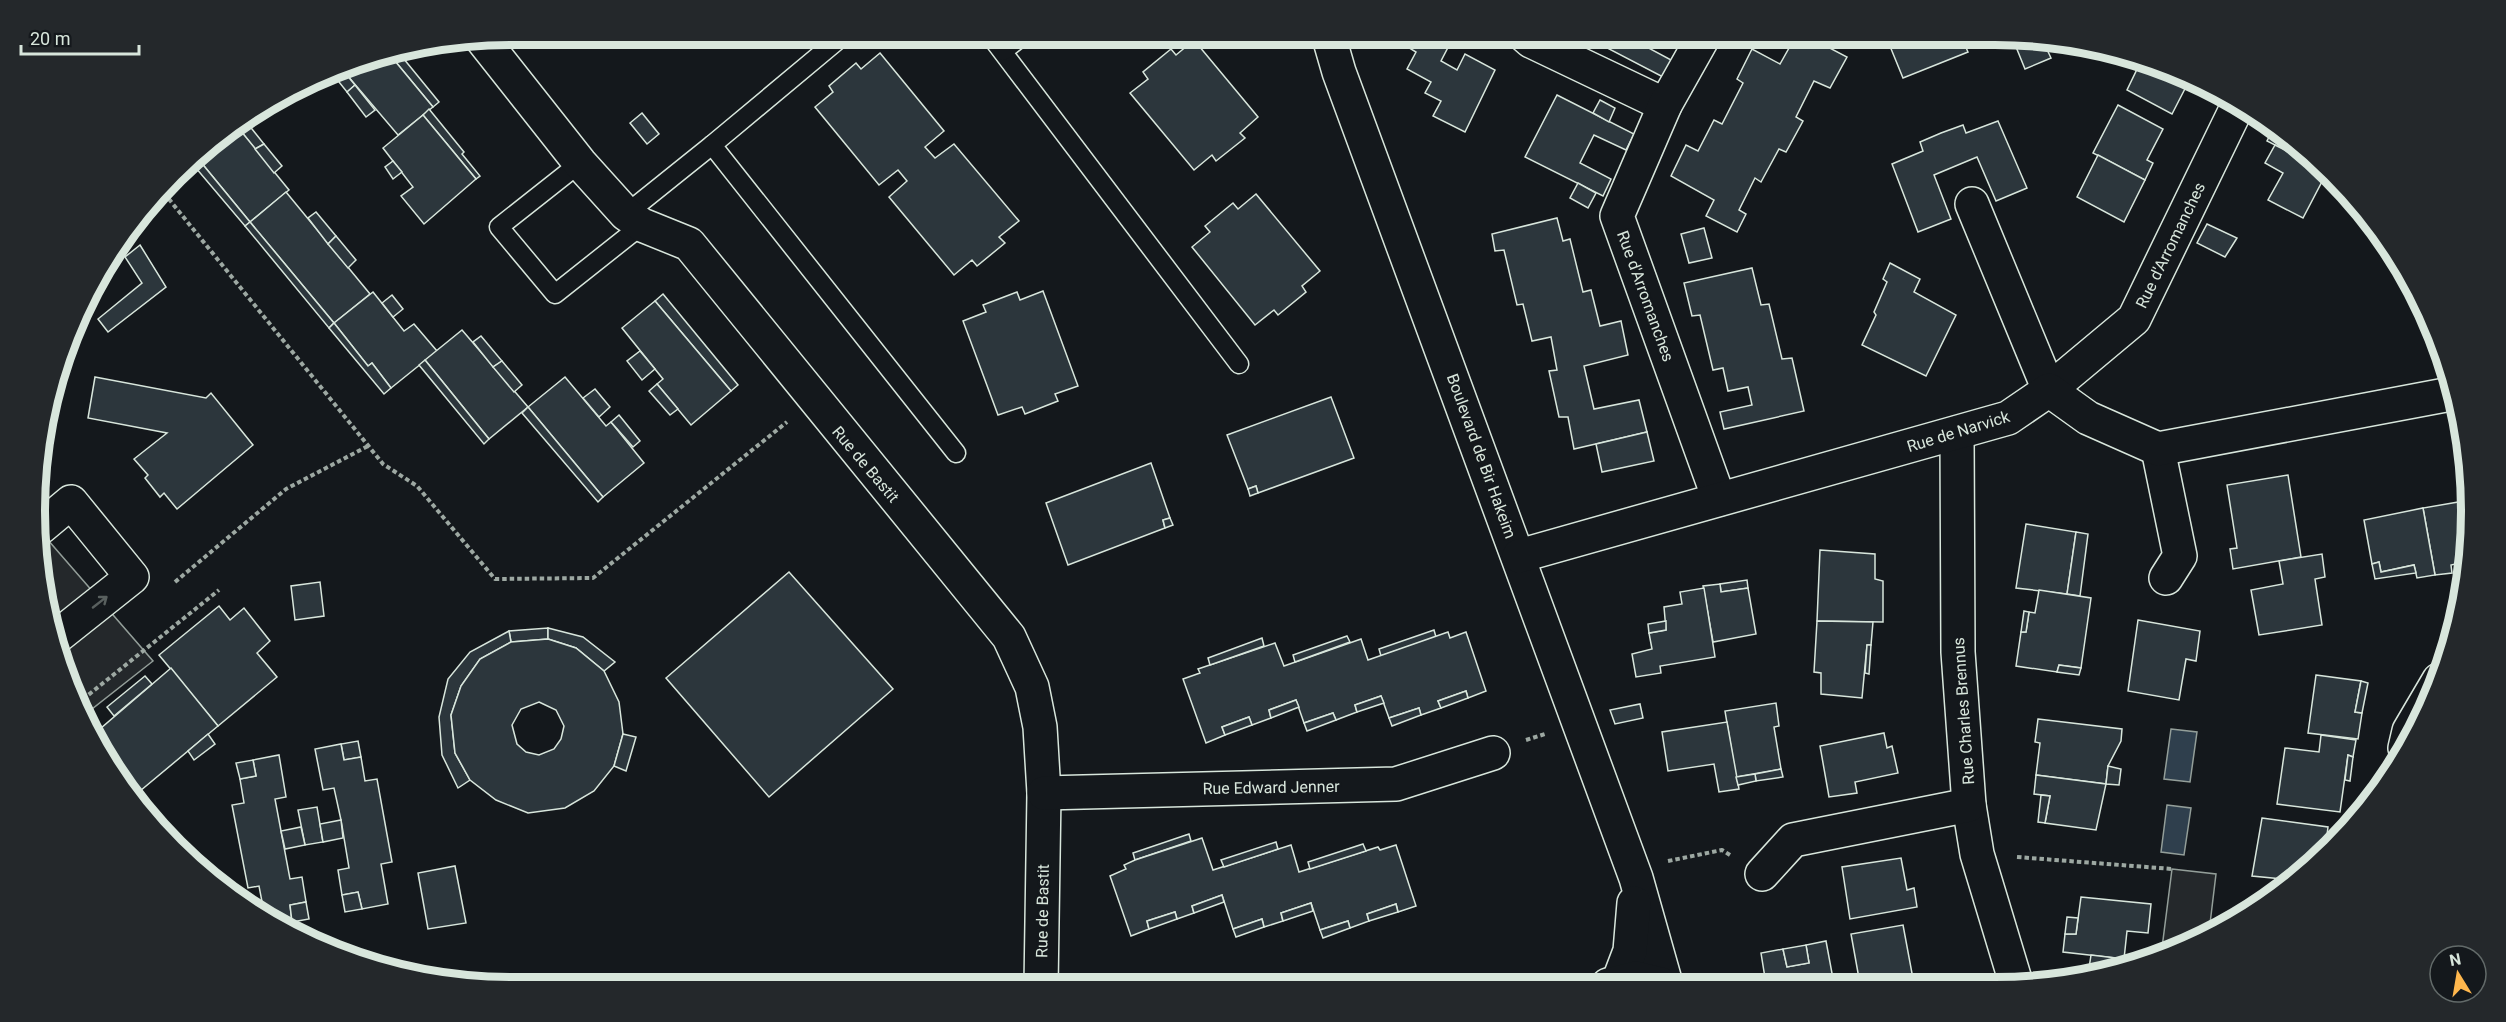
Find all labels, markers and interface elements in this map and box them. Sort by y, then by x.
scale bar [21,18,140,56]
text: 20 m [30,28,70,49]
street label: Rue d'Arromanches [2132,179,2209,311]
street label: Rue d'Arromanches [1613,228,1678,364]
street label: Boulevard de Bir Hakeim [1443,371,1520,541]
street label: Rue de Narvick [1904,407,2013,456]
street label: Rue de Bastit [828,422,903,506]
one-way arrow [92,596,108,609]
street label: Rue Charles Brennus [1949,637,1978,785]
street label: Rue Edward Jenner [1202,777,1340,798]
street label: Rue de Bastit [1032,864,1053,958]
north arrow [2428,944,2488,1004]
text: N [2448,949,2463,970]

